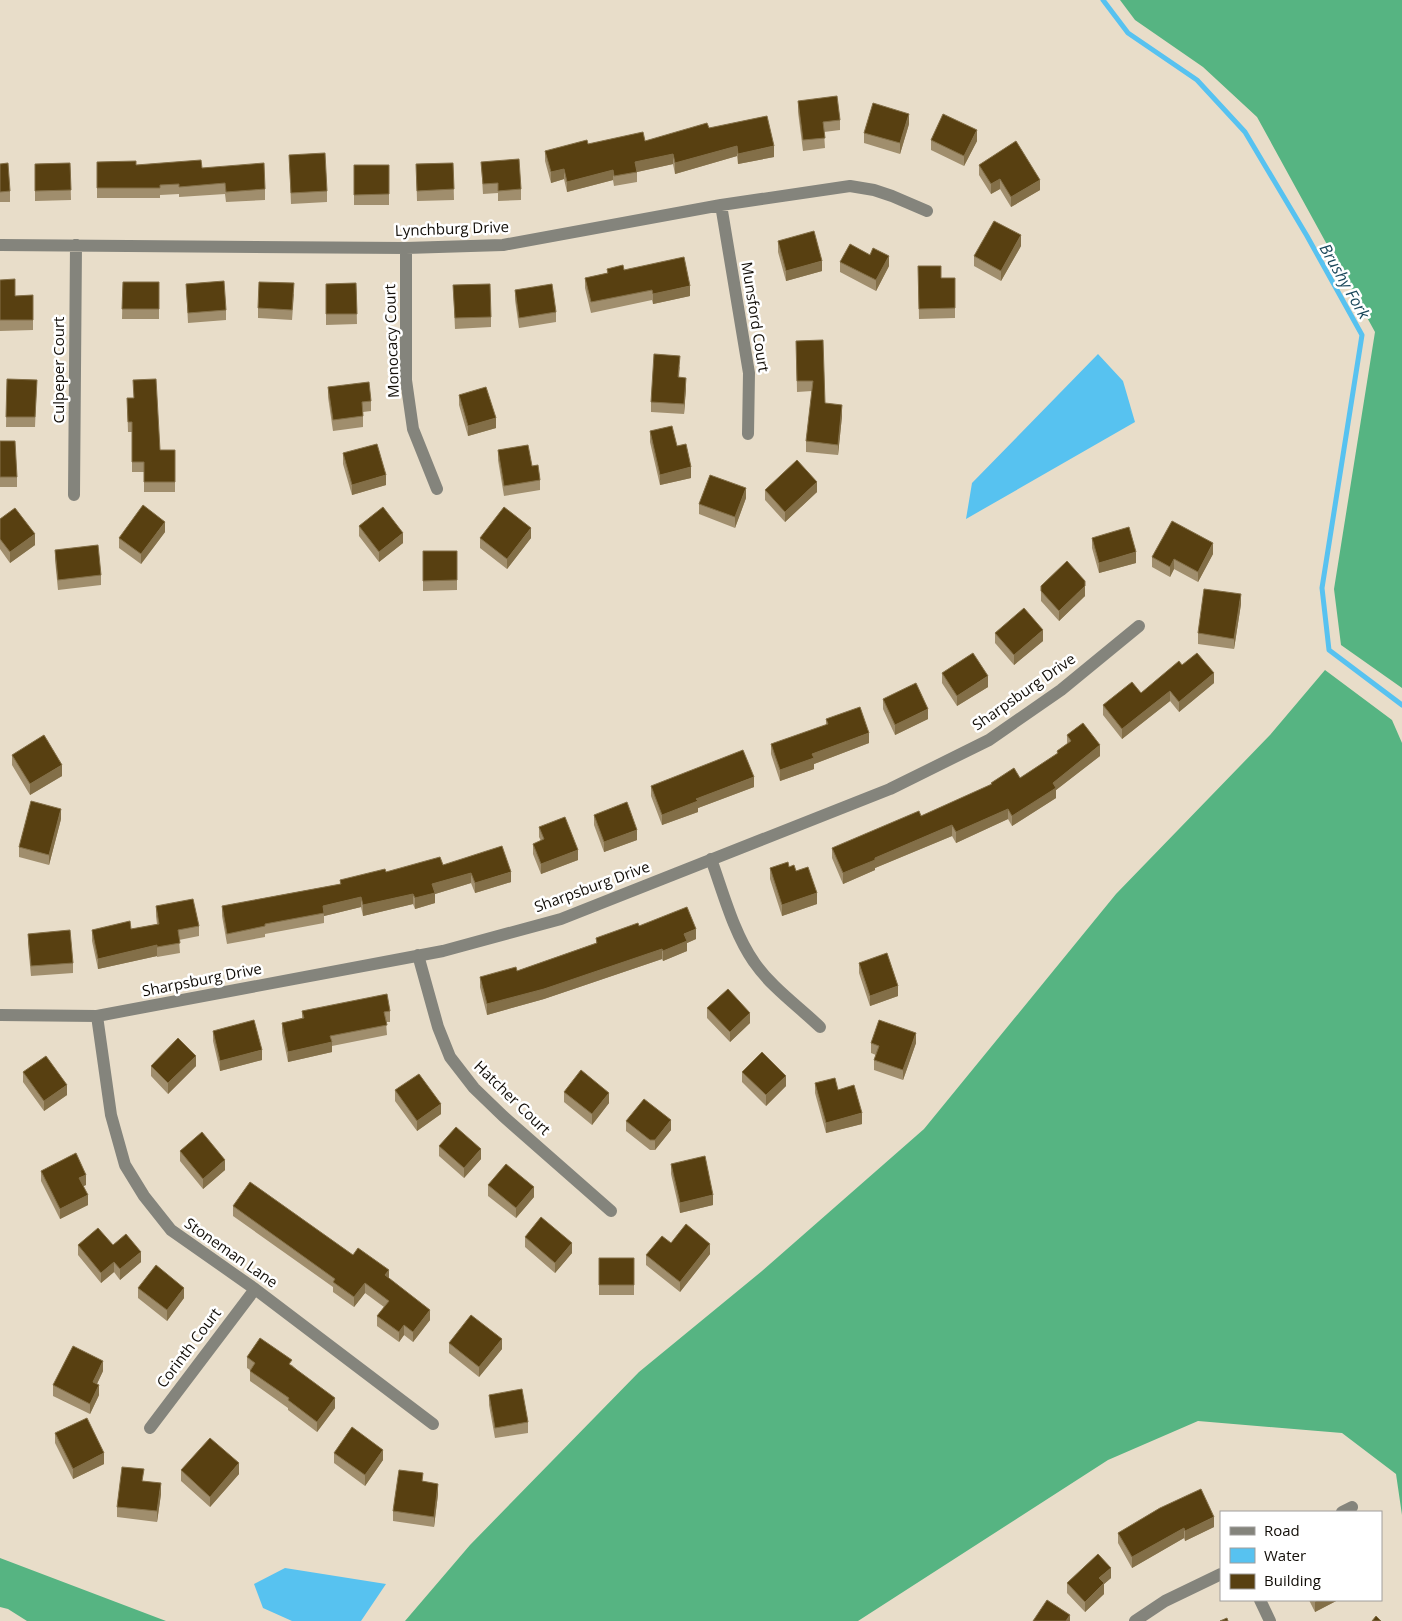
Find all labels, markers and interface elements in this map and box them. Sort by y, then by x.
street label: Lynchburg Drive [395,216,509,240]
water label: Brushy Fork [1315,239,1376,324]
street label: Munsford Court [737,260,775,373]
street label: Monocacy Court [379,284,403,398]
street label: Culpeper Court [48,317,68,423]
street label: Sharpsburg Drive [968,648,1079,734]
street label: Sharpsburg Drive [531,856,652,916]
street label: Sharpsburg Drive [140,958,263,1000]
street label: Hatcher Court [470,1056,555,1139]
street label: Stoneman Lane [181,1213,282,1292]
street label: Corinth Court [152,1303,225,1391]
legend [1220,1511,1382,1601]
text: Road [1264,1520,1300,1540]
text: Water [1264,1545,1306,1565]
text: Building [1264,1570,1321,1590]

